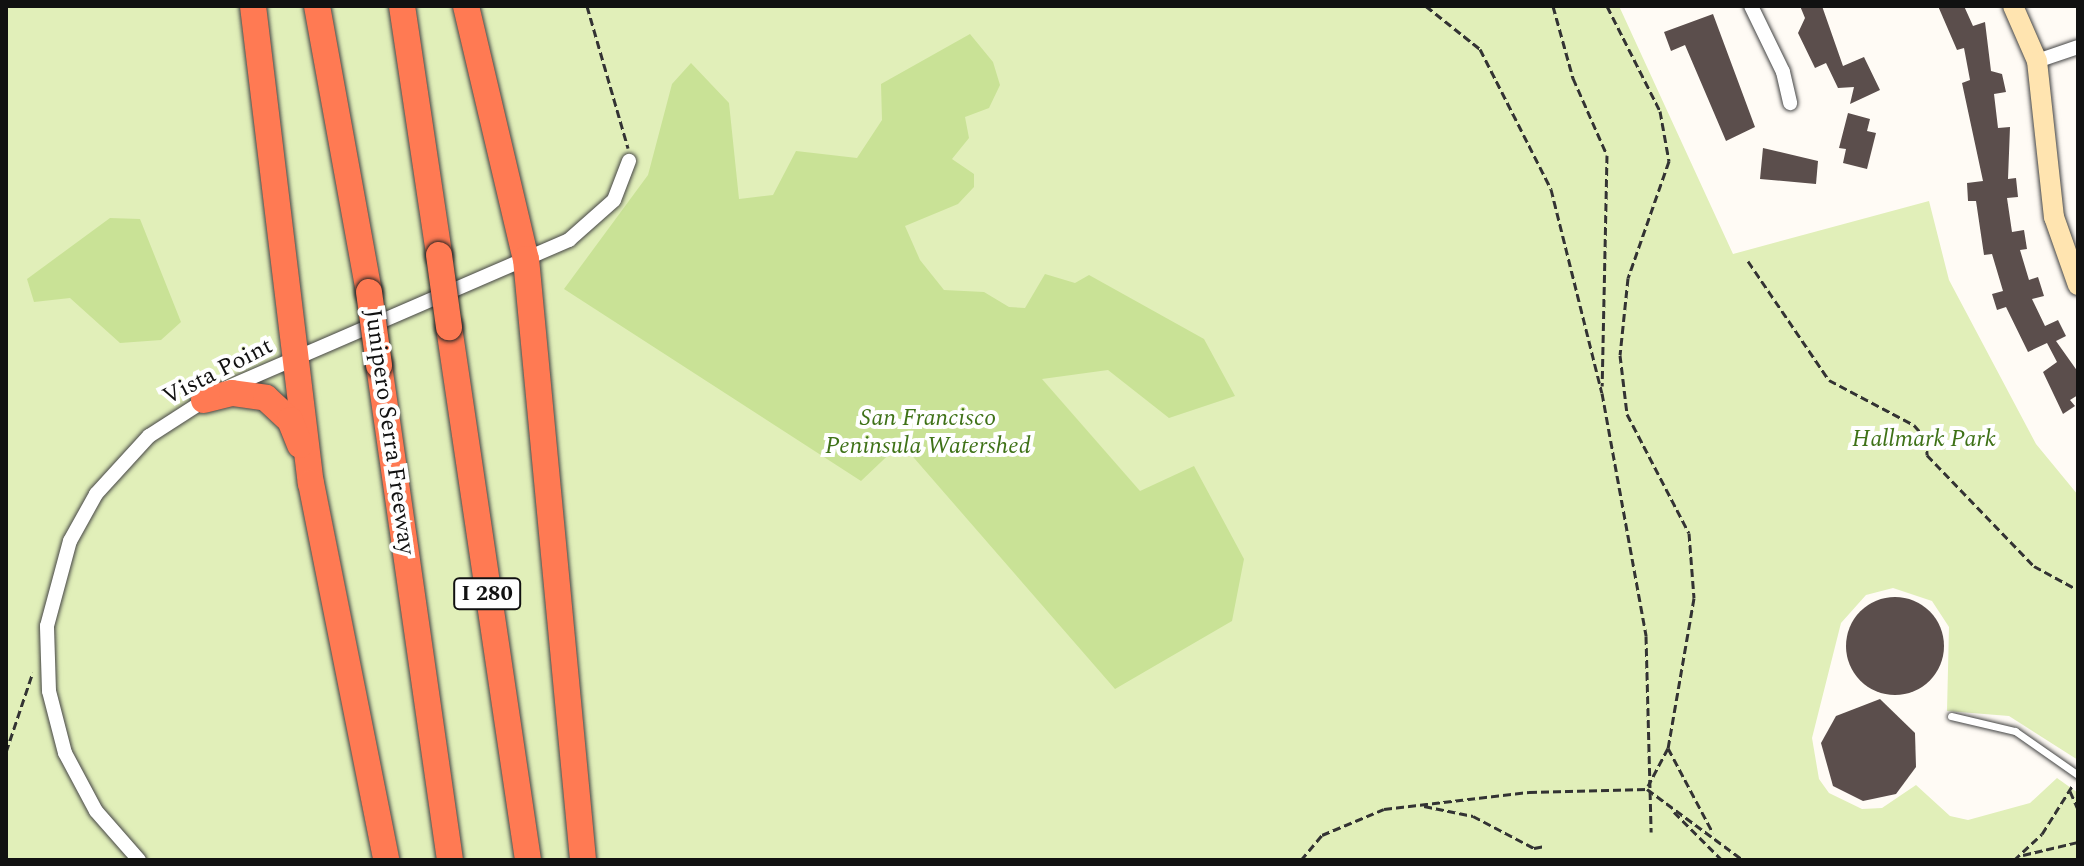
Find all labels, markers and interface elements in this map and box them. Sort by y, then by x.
street label: Junipero Serra Freeway [358,307,420,557]
street label: Vista Point [158,332,278,412]
park label: San Francisco Peninsula Watershed [825,405,1031,461]
park label: Hallmark Park [1852,426,1996,454]
road number: I 280 [453,576,521,612]

